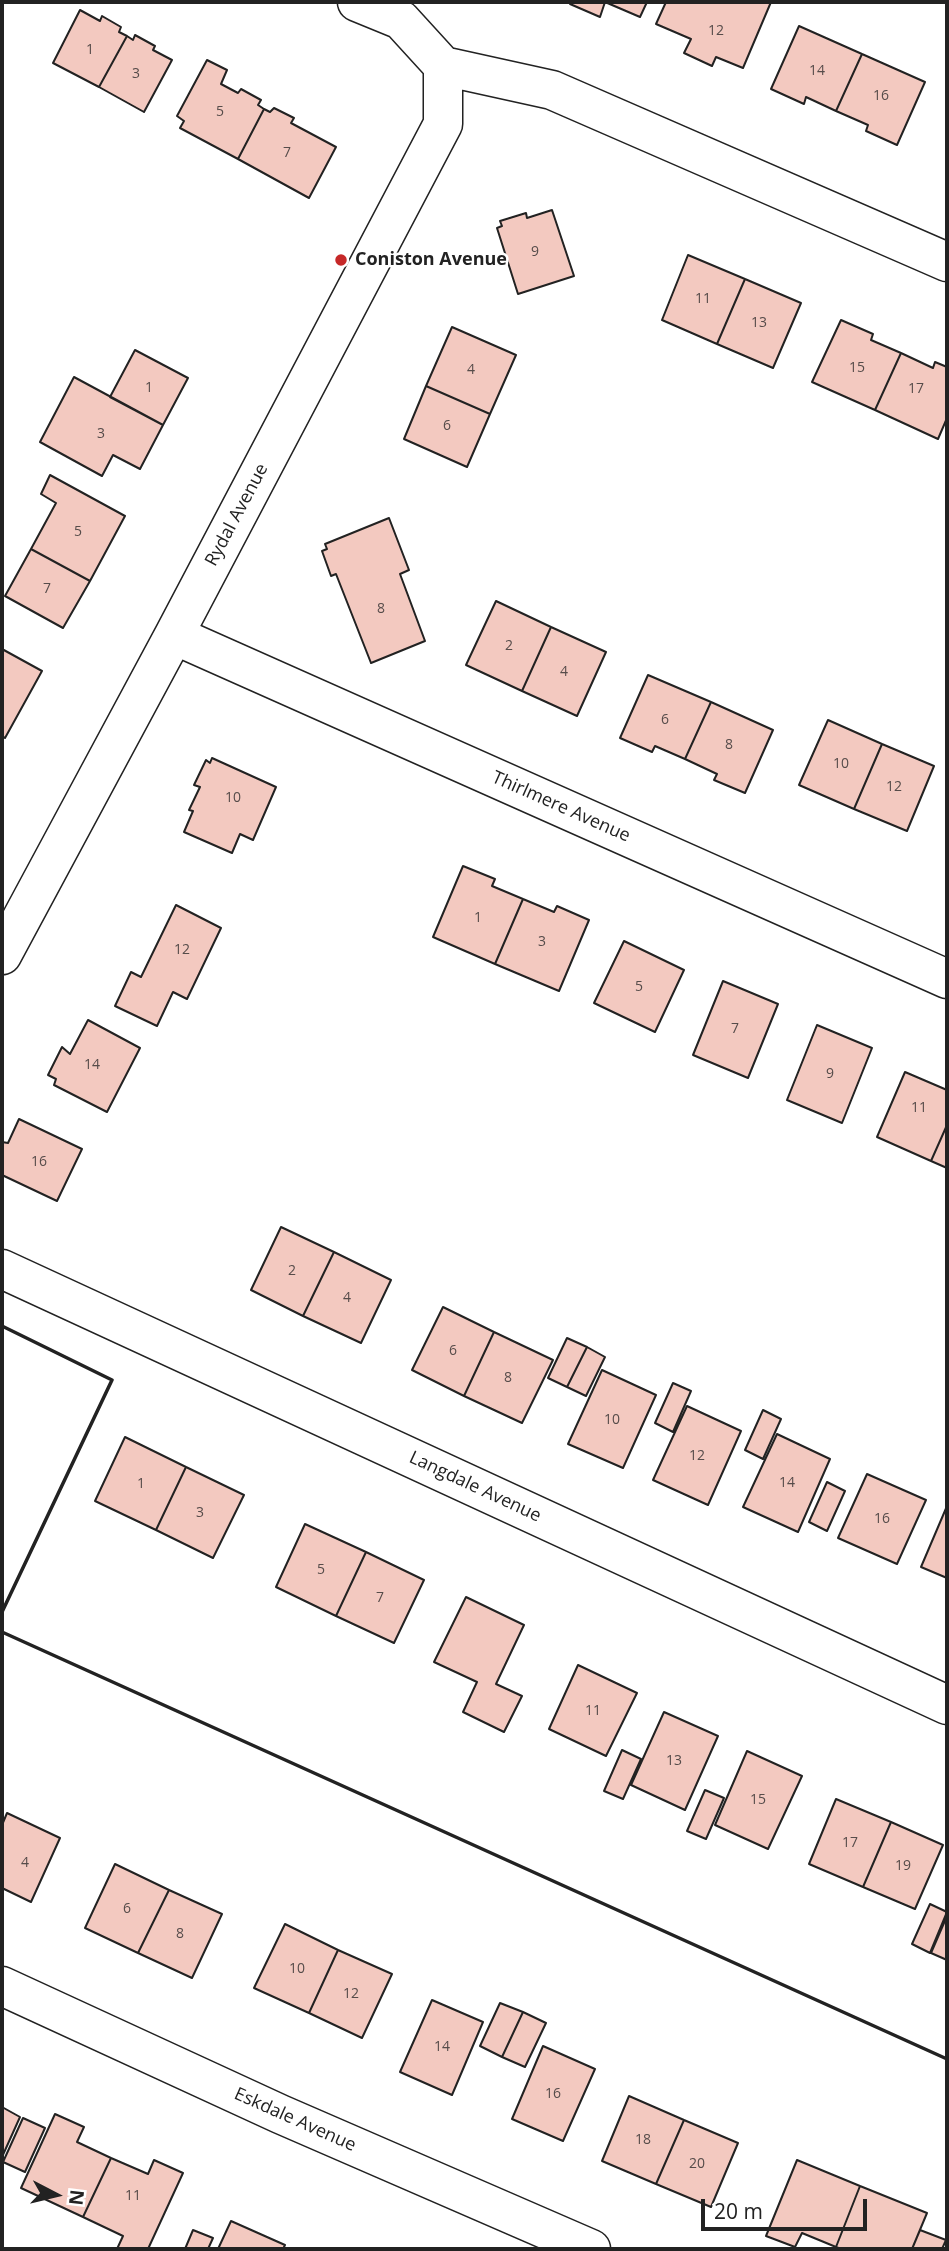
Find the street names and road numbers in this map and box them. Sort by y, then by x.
street label: Rydal Avenue [201,460,273,570]
street label: Thirlmere Avenue [489,767,633,847]
street label: Langdale Avenue [406,1447,544,1527]
street label: Eskdale Avenue [231,2083,359,2157]

